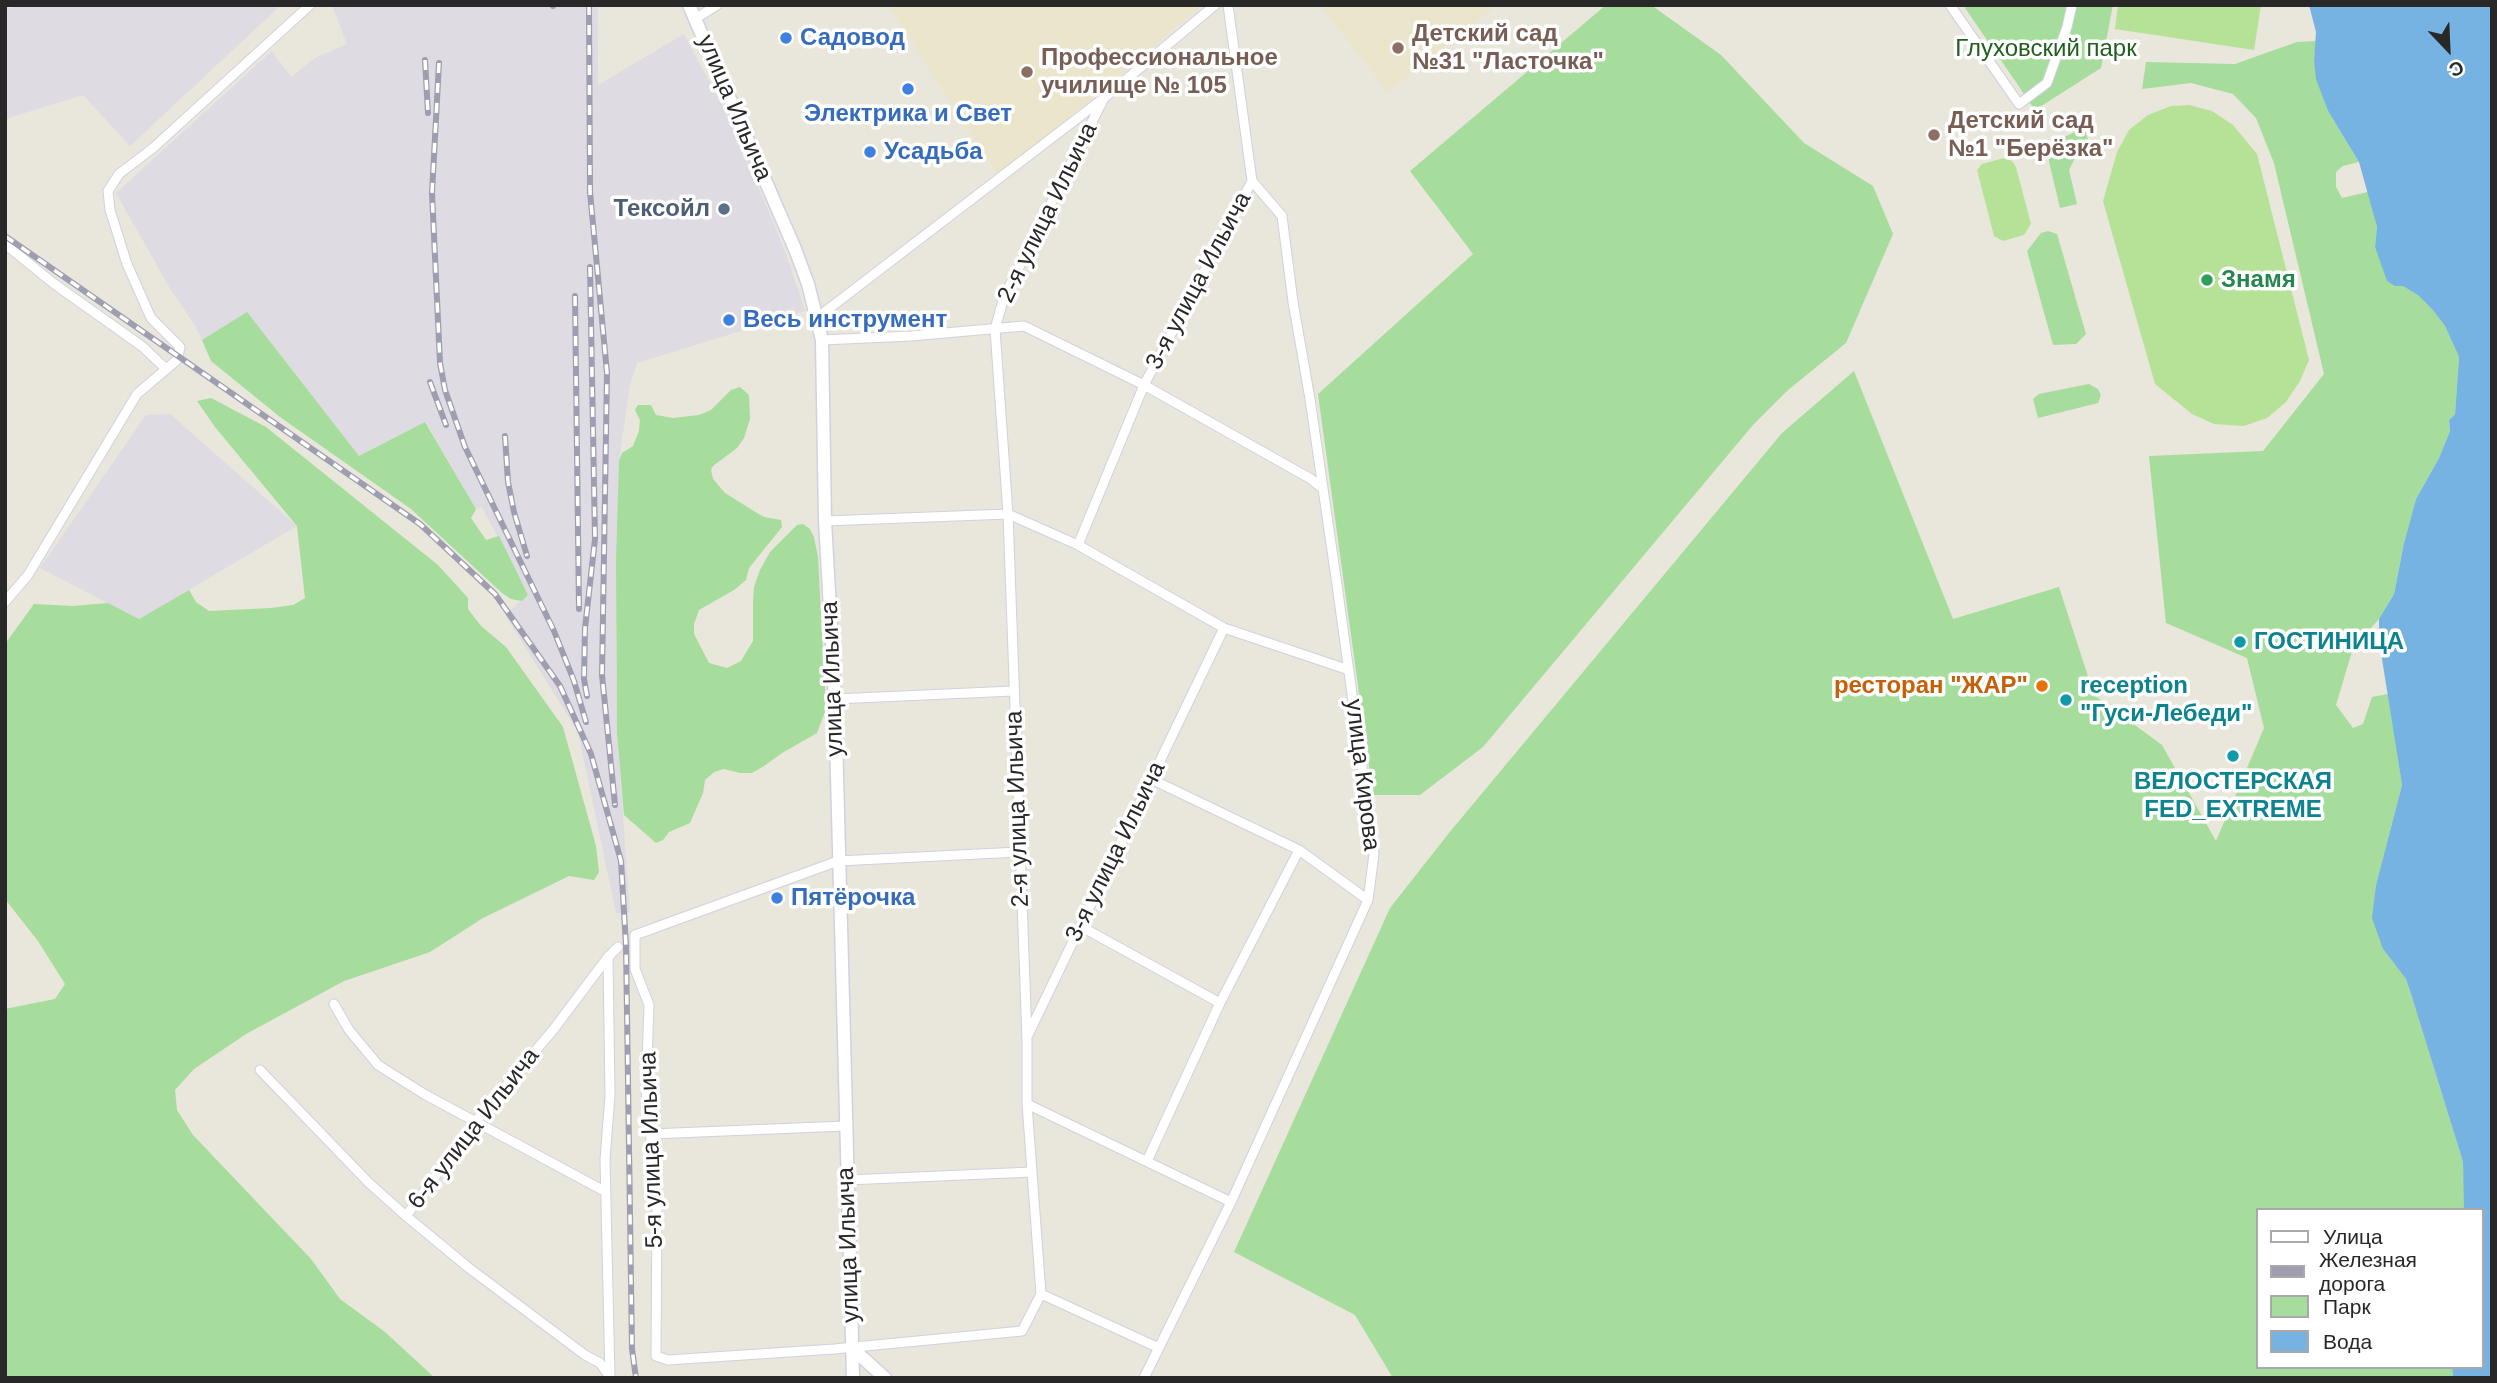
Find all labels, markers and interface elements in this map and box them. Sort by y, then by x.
north arrow [2413,14,2483,84]
place label: Детский сад №31 "Ласточка" [1412,20,1604,76]
place label: Садовод [800,24,905,52]
marker: Садовод [778,30,794,46]
street label: улица Ильича [690,31,778,185]
park label: Глуховский парк [1955,35,2137,63]
marker: Детский сад №31 "Ласточка" [1390,40,1406,56]
place label: Профессиональное училище № 105 [1041,44,1278,100]
text: С [2446,56,2467,81]
marker: Профессиональное училище № 105 [1019,64,1035,80]
marker: Электрика и Свет [900,81,916,97]
place label: Электрика и Свет [804,100,1012,128]
place label: Детский сад №1 "Берёзка" [1948,107,2113,163]
street label: 2-я улица Ильича [992,118,1104,308]
marker: Детский сад №1 "Берёзка" [1926,127,1942,143]
place label: Усадьба [884,138,983,166]
marker: Усадьба [862,144,878,160]
street label: 3-я улица Ильича [1140,187,1258,375]
place label: Тексойл [613,195,710,223]
marker: Тексойл [716,201,732,217]
place label: Знамя [2221,266,2296,294]
marker: Знамя [2199,272,2215,288]
place label: Весь инструмент [743,306,947,334]
marker: Весь инструмент [721,312,737,328]
street label: улица Ильича [816,601,850,757]
place label: ГОСТИНИЦА [2254,628,2404,656]
marker: ГОСТИНИЦА [2232,634,2248,650]
place label: ресторан "ЖАР" [1834,672,2028,700]
place label: reception "Гуси-Лебеди" [2080,672,2252,728]
marker: ресторан "ЖАР" [2034,678,2050,694]
marker: reception "Гуси-Лебеди" [2058,692,2074,708]
street label: улица Кирова [1338,698,1386,852]
street label: 2-я улица Ильича [1000,710,1036,908]
marker: ВЕЛОСТЕРСКАЯ FED_EXTREME [2225,748,2241,764]
street label: 3-я улица Ильича [1060,757,1172,947]
place label: ВЕЛОСТЕРСКАЯ FED_EXTREME [2134,768,2332,824]
place label: Пятёрочка [791,884,915,912]
marker: Пятёрочка [769,890,785,906]
street label: 6-я улица Ильича [402,1043,546,1215]
street label: 5-я улица Ильича [634,1051,670,1249]
street label: улица Ильича [832,1167,866,1323]
legend [2256,1208,2483,1369]
text: Улица [2323,1225,2383,1248]
text: Железная дорога [2319,1248,2417,1295]
text: Парк [2323,1295,2371,1318]
text: Вода [2323,1330,2372,1353]

